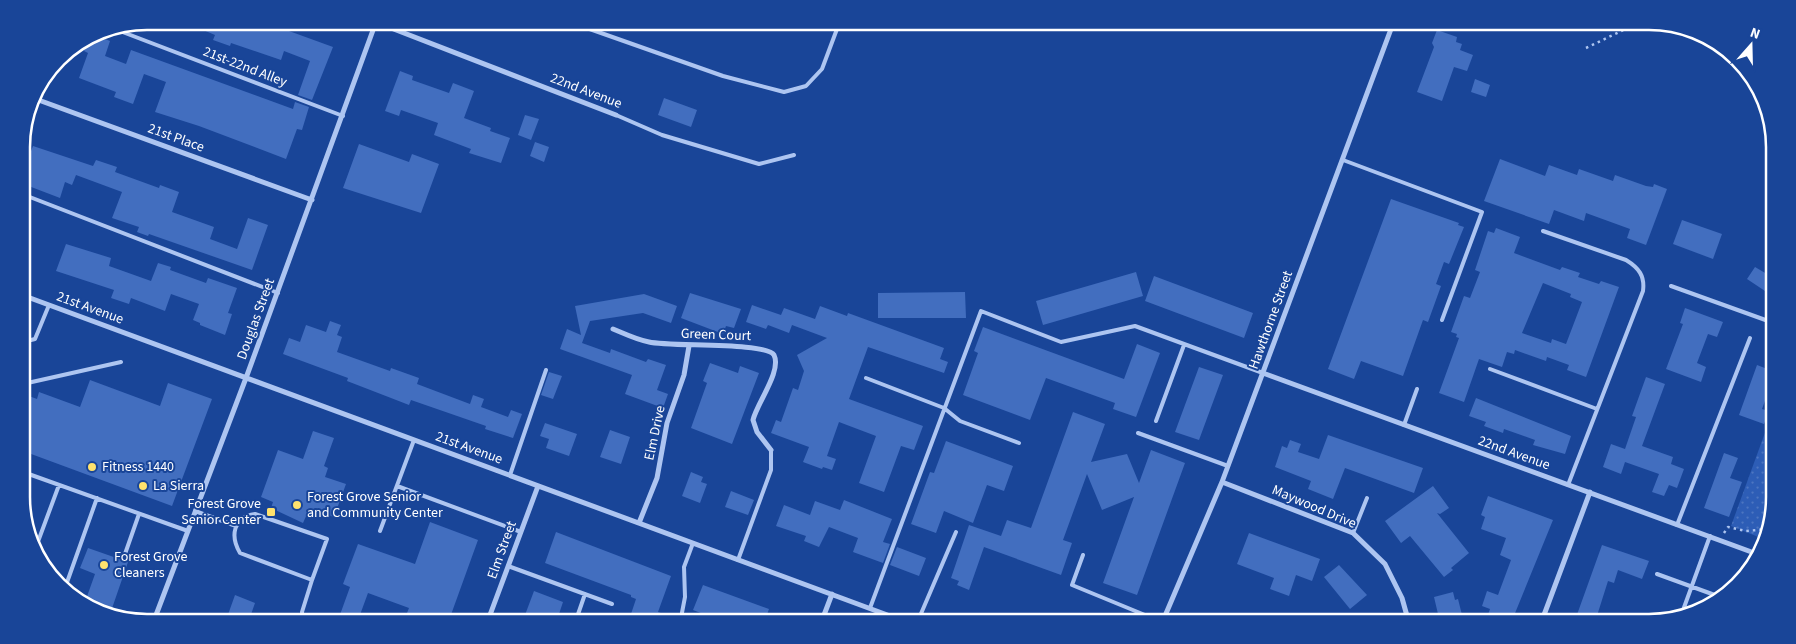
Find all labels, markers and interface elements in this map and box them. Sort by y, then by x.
north arrow [1726,20,1776,70]
text: N [1747,23,1763,45]
street label: 21st-22nd Alley [200,42,290,92]
street label: 22nd Avenue [547,68,625,114]
street label: 21st Place [145,119,207,157]
street label: Hawthorne Street [1244,268,1298,372]
street label: Douglas Street [232,275,280,362]
street label: 21st Avenue [54,287,126,329]
street label: Green Court [680,324,752,346]
street label: Elm Drive [639,404,671,462]
street label: 21st Avenue [433,427,505,469]
street label: 22nd Avenue [1475,431,1553,475]
place label: Fitness 1440 [102,457,174,477]
marker: Fitness 1440 [86,461,98,473]
place label: La Sierra [153,476,204,496]
marker: La Sierra [137,480,149,492]
street label: Maywood Drive [1269,480,1359,534]
place label: Forest Grove Senior and Community Center [307,487,443,523]
place label: Forest Grove Senior Center [181,494,261,530]
marker: Forest Grove Senior and Community Center [291,499,303,511]
marker: Forest Grove Senior Center [265,506,277,518]
street label: Elm Street [482,518,522,582]
place label: Forest Grove Cleaners [114,547,187,583]
marker: Forest Grove Cleaners [98,559,110,571]

